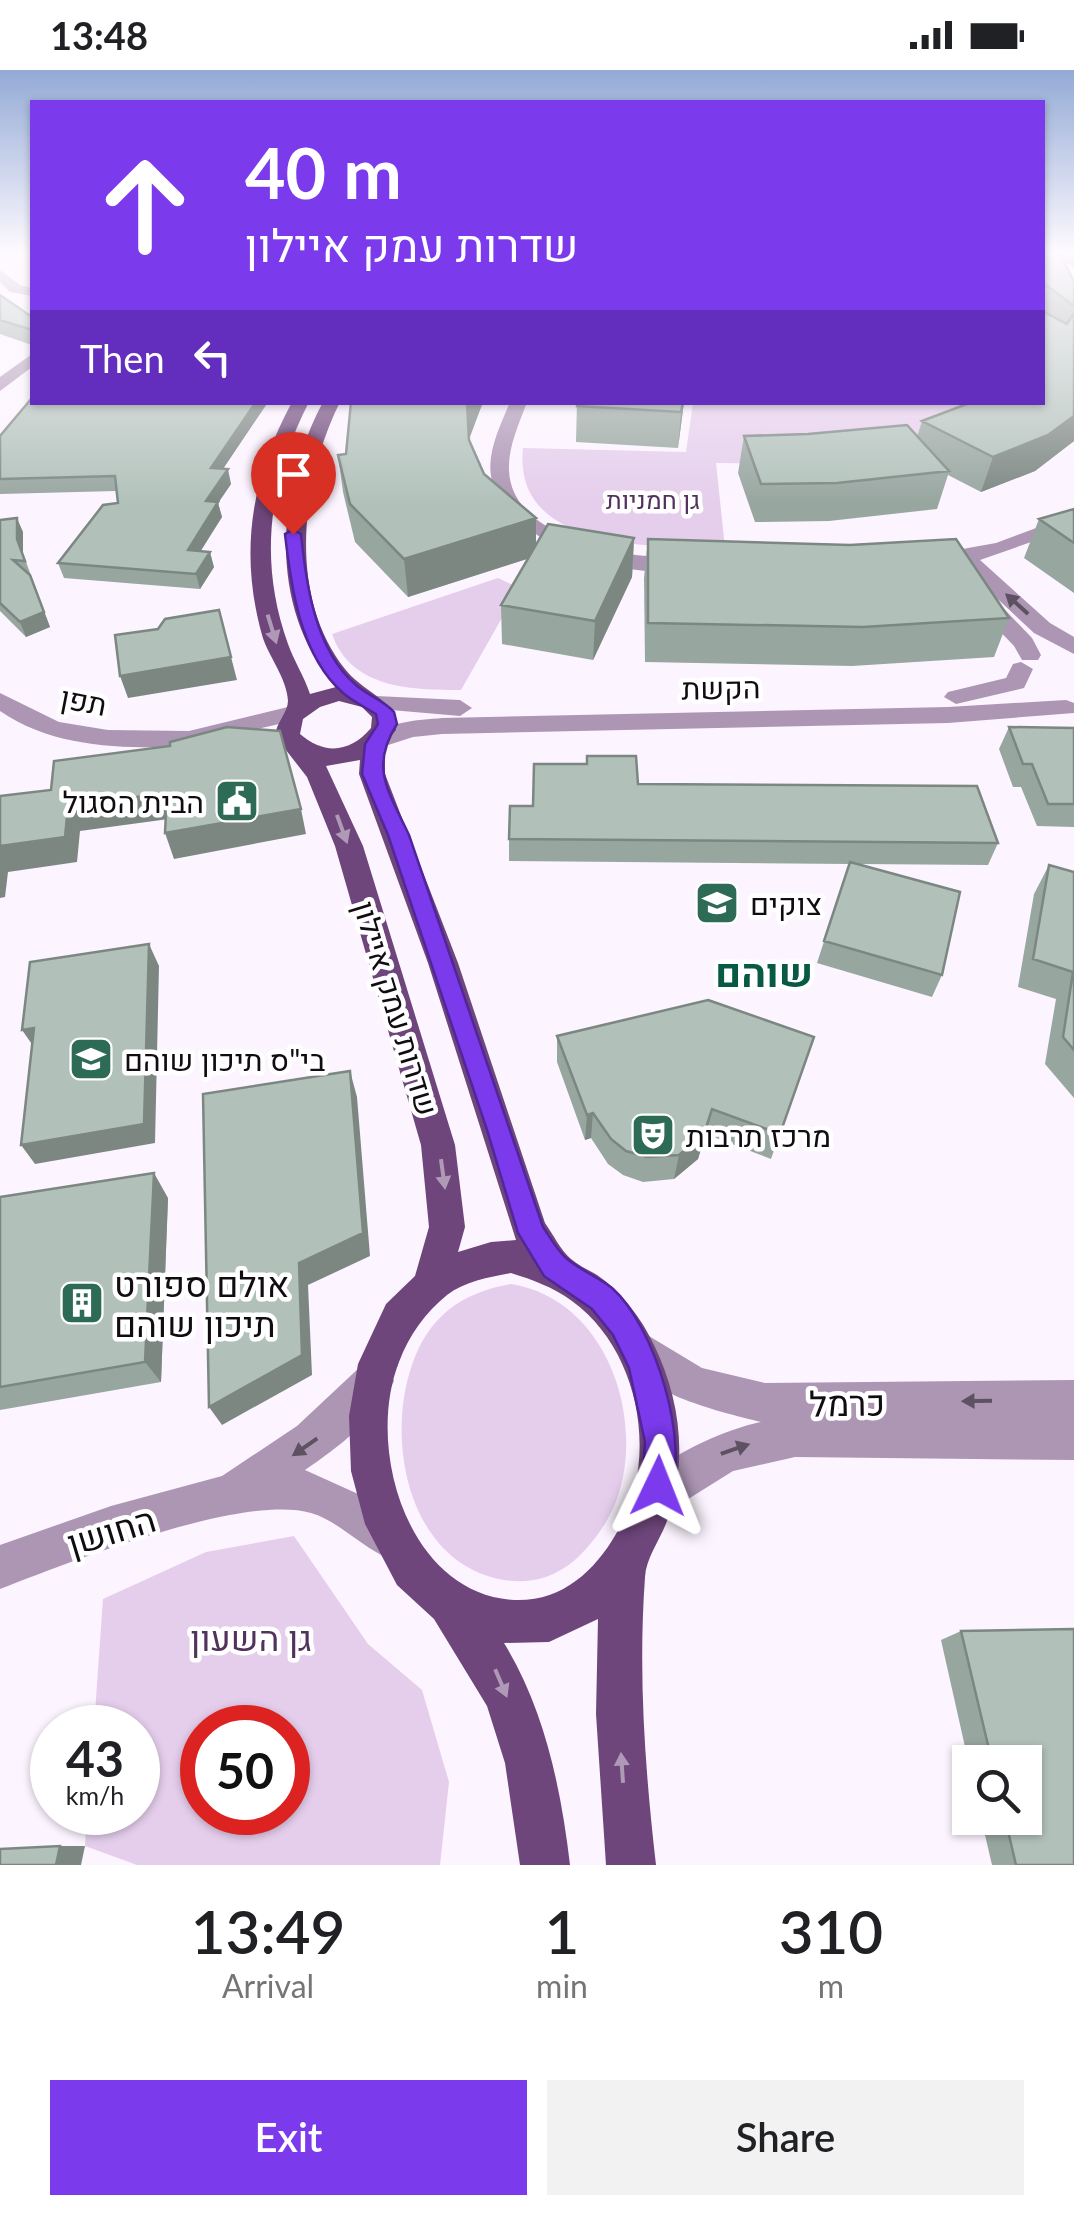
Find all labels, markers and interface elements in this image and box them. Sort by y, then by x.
text: 13:48 [50,12,148,58]
text: 40 m [245,130,402,214]
icon: ahead [80,140,210,270]
text: שדרות עמק איילון [245,218,579,272]
icon: left [185,330,240,385]
text: Then [80,335,165,381]
pin [251,432,336,535]
icon: arrive [266,447,321,502]
park label: גן חמניות [606,484,700,514]
one-way arrow [1005,594,1030,616]
one-way arrow [265,615,280,645]
street label: הקשת [681,668,761,706]
street label: תפן [58,678,110,722]
public building icon: הבית הסגול [214,778,260,824]
place label: הבית הסגול [62,783,204,819]
one-way arrow [335,814,350,844]
school or university icon: צוקים [694,880,740,926]
place label: צוקים [750,885,822,921]
street label: שדרות עמק איילון [347,896,447,1120]
district label: שוהם [715,948,813,996]
school or university icon: בי"ס תיכון שוהם [68,1036,114,1082]
place label: בי"ס תיכון שוהם [124,1041,325,1077]
theatre icon: מרכז תרבות [630,1112,676,1158]
place label: מרכז תרבות [686,1117,831,1153]
one-way arrow [436,1159,452,1190]
place label: אולם ספורט תיכון שוהם [114,1262,289,1344]
building icon: אולם ספורט תיכון שוהם [59,1280,105,1326]
street label: כרמל [809,1380,885,1424]
one-way arrow [960,1393,992,1409]
position arrow [606,1434,710,1538]
one-way arrow [292,1437,319,1456]
one-way arrow [721,1440,751,1455]
street label: החושן [62,1497,160,1563]
park label: גן השעון [190,1616,312,1658]
one-way arrow [493,1668,509,1698]
speed limit sign: 50 [180,1705,310,1835]
text: 43 [66,1728,124,1788]
map controls [952,1745,1042,1835]
button: search [952,1745,1042,1835]
one-way arrow [614,1752,630,1783]
text: km/h [66,1780,124,1810]
text: 13:49 [191,1895,345,1967]
text: 1 [545,1895,579,1967]
text: 310 [779,1895,883,1967]
text: Arrival [222,1966,314,2005]
text: min [536,1966,588,2005]
text: m [818,1966,844,2005]
button: Exit [50,2080,527,2195]
button: Share [547,2080,1024,2195]

